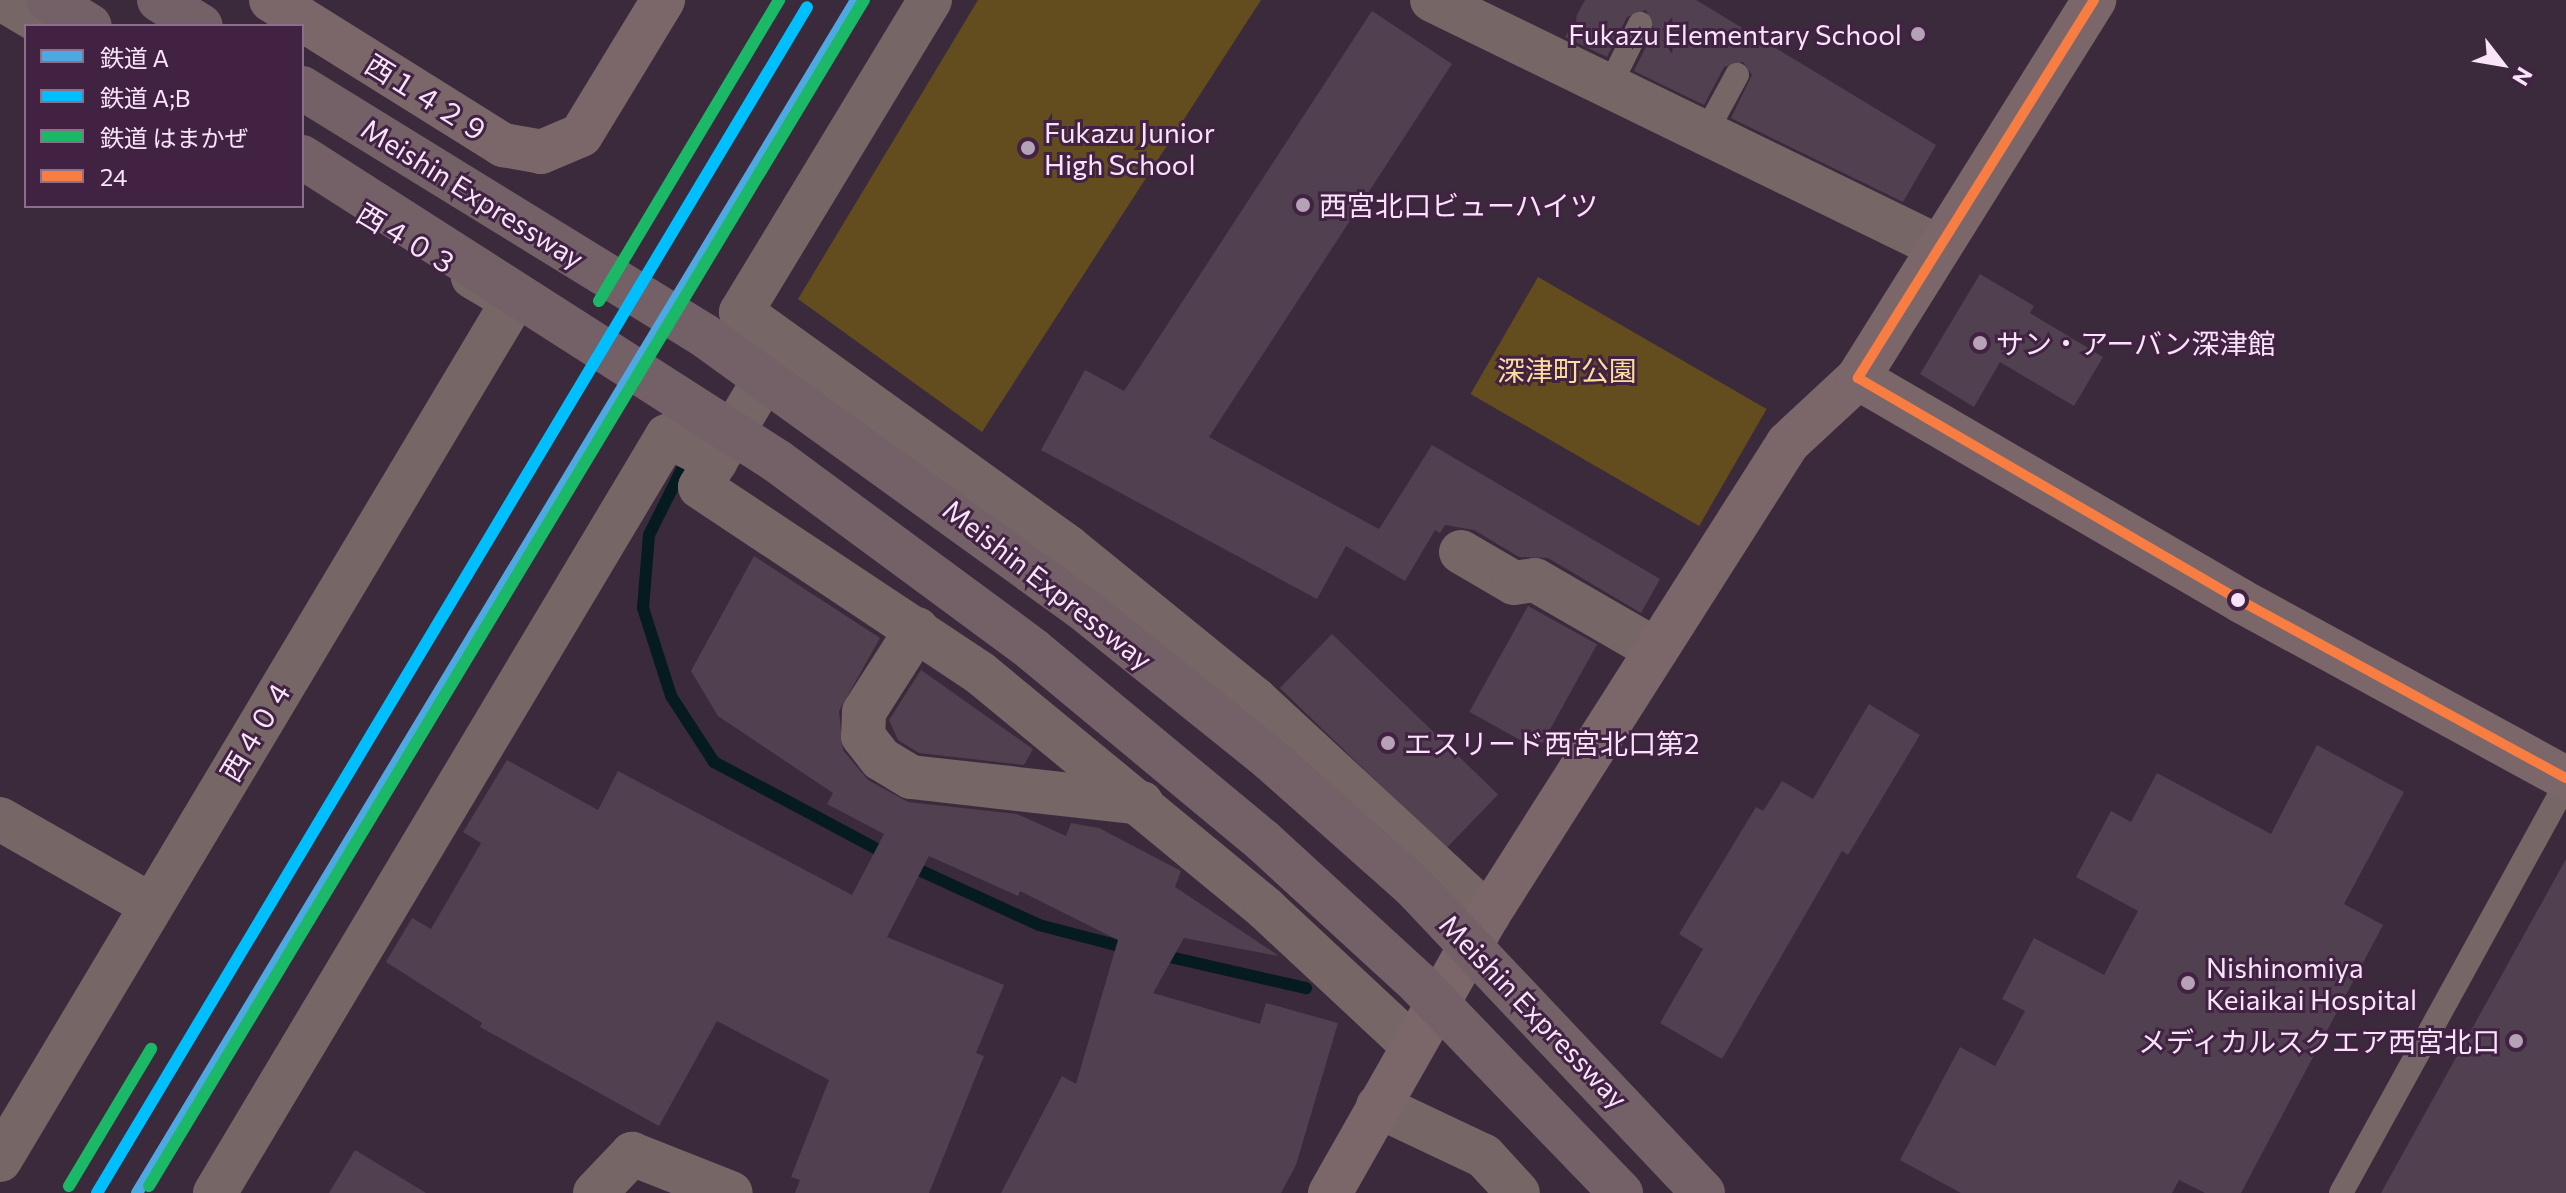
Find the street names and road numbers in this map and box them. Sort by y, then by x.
street label: 西１４２９ [360,47,496,149]
street label: Meishin Expressway [356,111,590,275]
street label: 西４０３ [351,196,465,282]
street label: Meishin Expressway [937,492,1159,676]
street label: 西４０４ [213,673,299,787]
street label: Meishin Expressway [1433,907,1635,1115]

